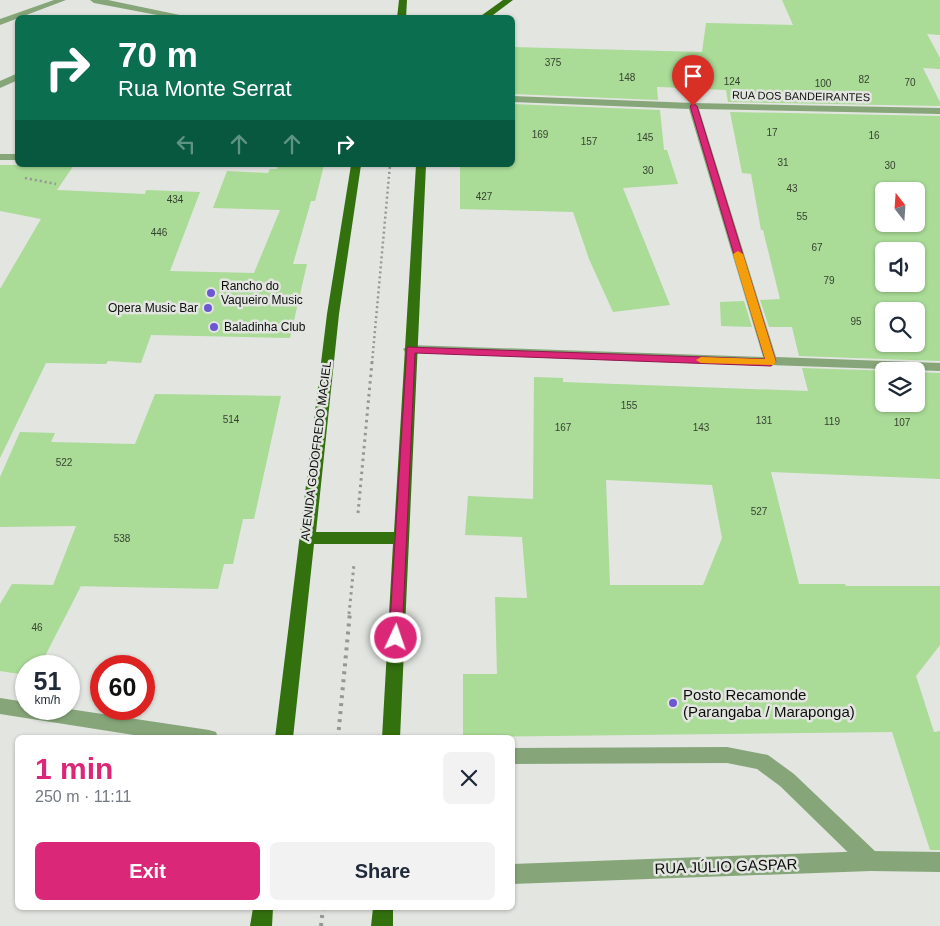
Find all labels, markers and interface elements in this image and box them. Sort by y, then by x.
icon: right [35,35,100,100]
text: 70 m [118,35,198,74]
pin [672,55,714,106]
house number: 375 [545,57,562,68]
icon: arrive [679,62,707,90]
house number: 148 [619,72,636,83]
house number: 82 [858,74,870,85]
text: Rua Monte Serrat [118,76,292,101]
house number: 124 [724,76,741,87]
house number: 70 [904,77,916,88]
house number: 100 [815,78,832,89]
street label: RUA DOS BANDEIRANTES [732,89,870,103]
house number: 17 [766,127,778,138]
house number: 169 [532,129,549,140]
icon: left [172,130,200,158]
icon: ahead [225,130,253,158]
icon: ahead [278,130,306,158]
icon: right [331,130,359,158]
house number: 16 [868,130,880,141]
house number: 145 [637,132,654,143]
house number: 157 [581,136,598,147]
house number: 31 [777,157,789,168]
house number: 30 [884,160,896,171]
house number: 30 [642,165,654,176]
north arrow [875,182,925,232]
map controls [875,182,925,412]
house number: 43 [786,183,798,194]
house number: 427 [476,191,493,202]
house number: 434 [167,194,184,205]
house number: 55 [796,211,808,222]
house number: 446 [151,227,168,238]
house number: 67 [811,242,823,253]
button: sound [875,242,925,292]
house number: 79 [823,275,835,286]
place label: Rancho do Vaqueiro Music [221,279,303,307]
marker: Rancho do Vaqueiro Music [205,287,217,299]
place label: Opera Music Bar [108,301,198,315]
marker: Opera Music Bar [202,302,214,314]
button: search [875,302,925,352]
house number: 95 [850,316,862,327]
place label: Baladinha Club [224,320,306,334]
marker: Baladinha Club [208,321,220,333]
street label: AVENIDA GODOFREDO MACIEL [298,360,334,542]
button: layers [875,362,925,412]
house number: 155 [621,400,638,411]
house number: 514 [223,414,240,425]
house number: 131 [756,415,773,426]
house number: 119 [824,416,840,427]
house number: 107 [894,417,911,428]
house number: 167 [555,422,572,433]
house number: 143 [693,422,710,433]
house number: 522 [56,457,73,468]
house number: 527 [751,506,768,517]
house number: 538 [114,533,131,544]
position arrow [369,611,421,663]
house number: 46 [31,622,43,633]
speed limit sign: 60 [90,655,155,720]
text: 51 [34,667,61,695]
place label: Posto Recamonde (Parangaba / Maraponga) [683,686,855,720]
text: km/h [34,693,61,707]
marker: Posto Recamonde (Parangaba / Maraponga) [667,697,679,709]
text: 1 min [35,752,113,785]
button: close [443,752,495,804]
text: 250 m · 11:11 [35,788,131,805]
button: Exit [35,842,260,900]
button: Share [270,842,495,900]
street label: RUA JÚLIO GASPAR [654,855,798,877]

